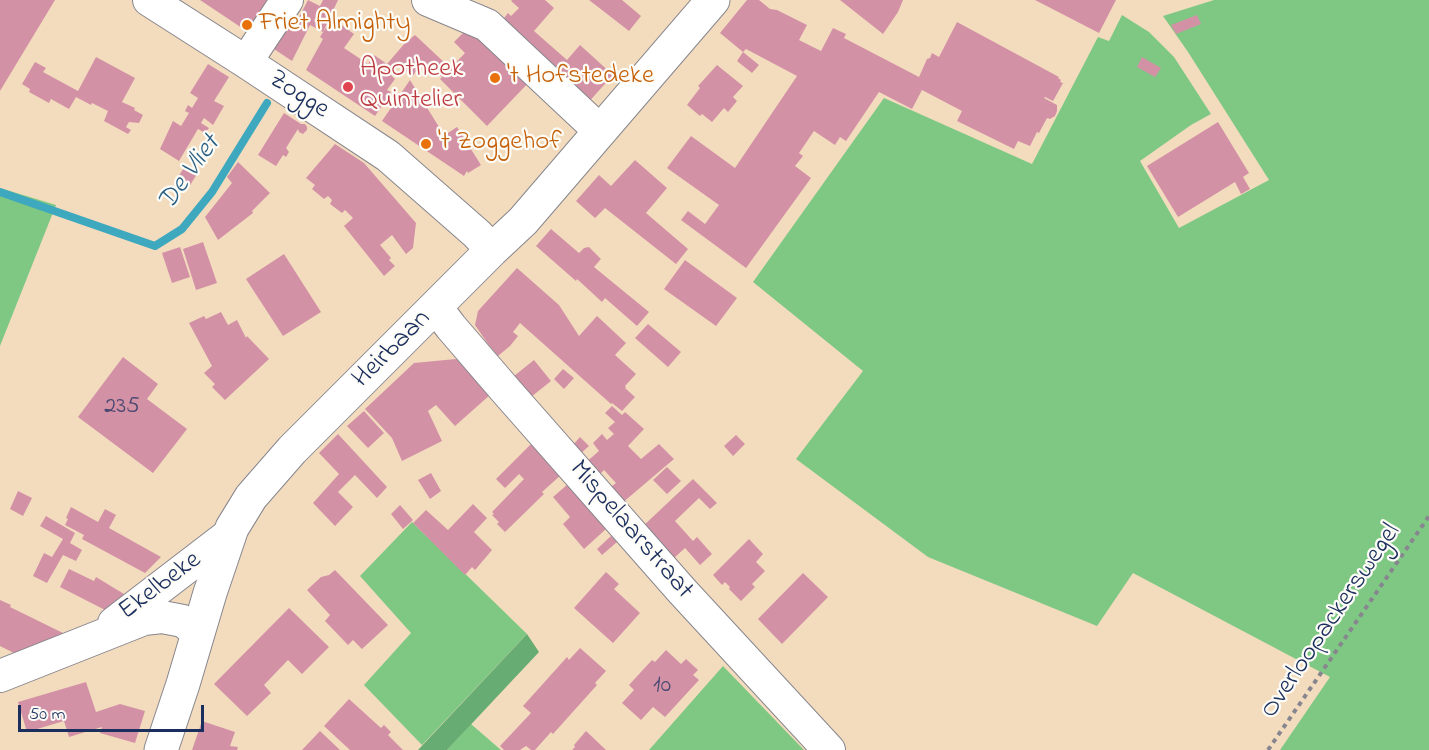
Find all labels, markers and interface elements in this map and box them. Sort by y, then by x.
place label: Friet Almighty [259,9,410,41]
marker: Friet Almighty [240,18,254,32]
place label: Apotheek Quintelier [360,55,463,118]
place label: 't Hofstedeke [507,62,654,94]
street label: Zogge [262,65,334,127]
marker: 't Hofstedeke [488,71,502,85]
marker: Apotheek Quintelier [341,80,355,94]
place label: 't Zoggehof [438,128,562,160]
water label: De Vliet [152,130,230,218]
marker: 't Zoggehof [419,137,433,151]
street label: Heirbaan [347,304,439,396]
house number: 235 [104,394,140,422]
street label: Mispelaarstraat [561,455,699,607]
street label: Overloopackerswegel [1255,518,1409,726]
street label: Ekelbeke [113,545,209,629]
house number: 10 [653,673,671,701]
scale bar [21,693,207,731]
text: 50 m [29,702,66,728]

